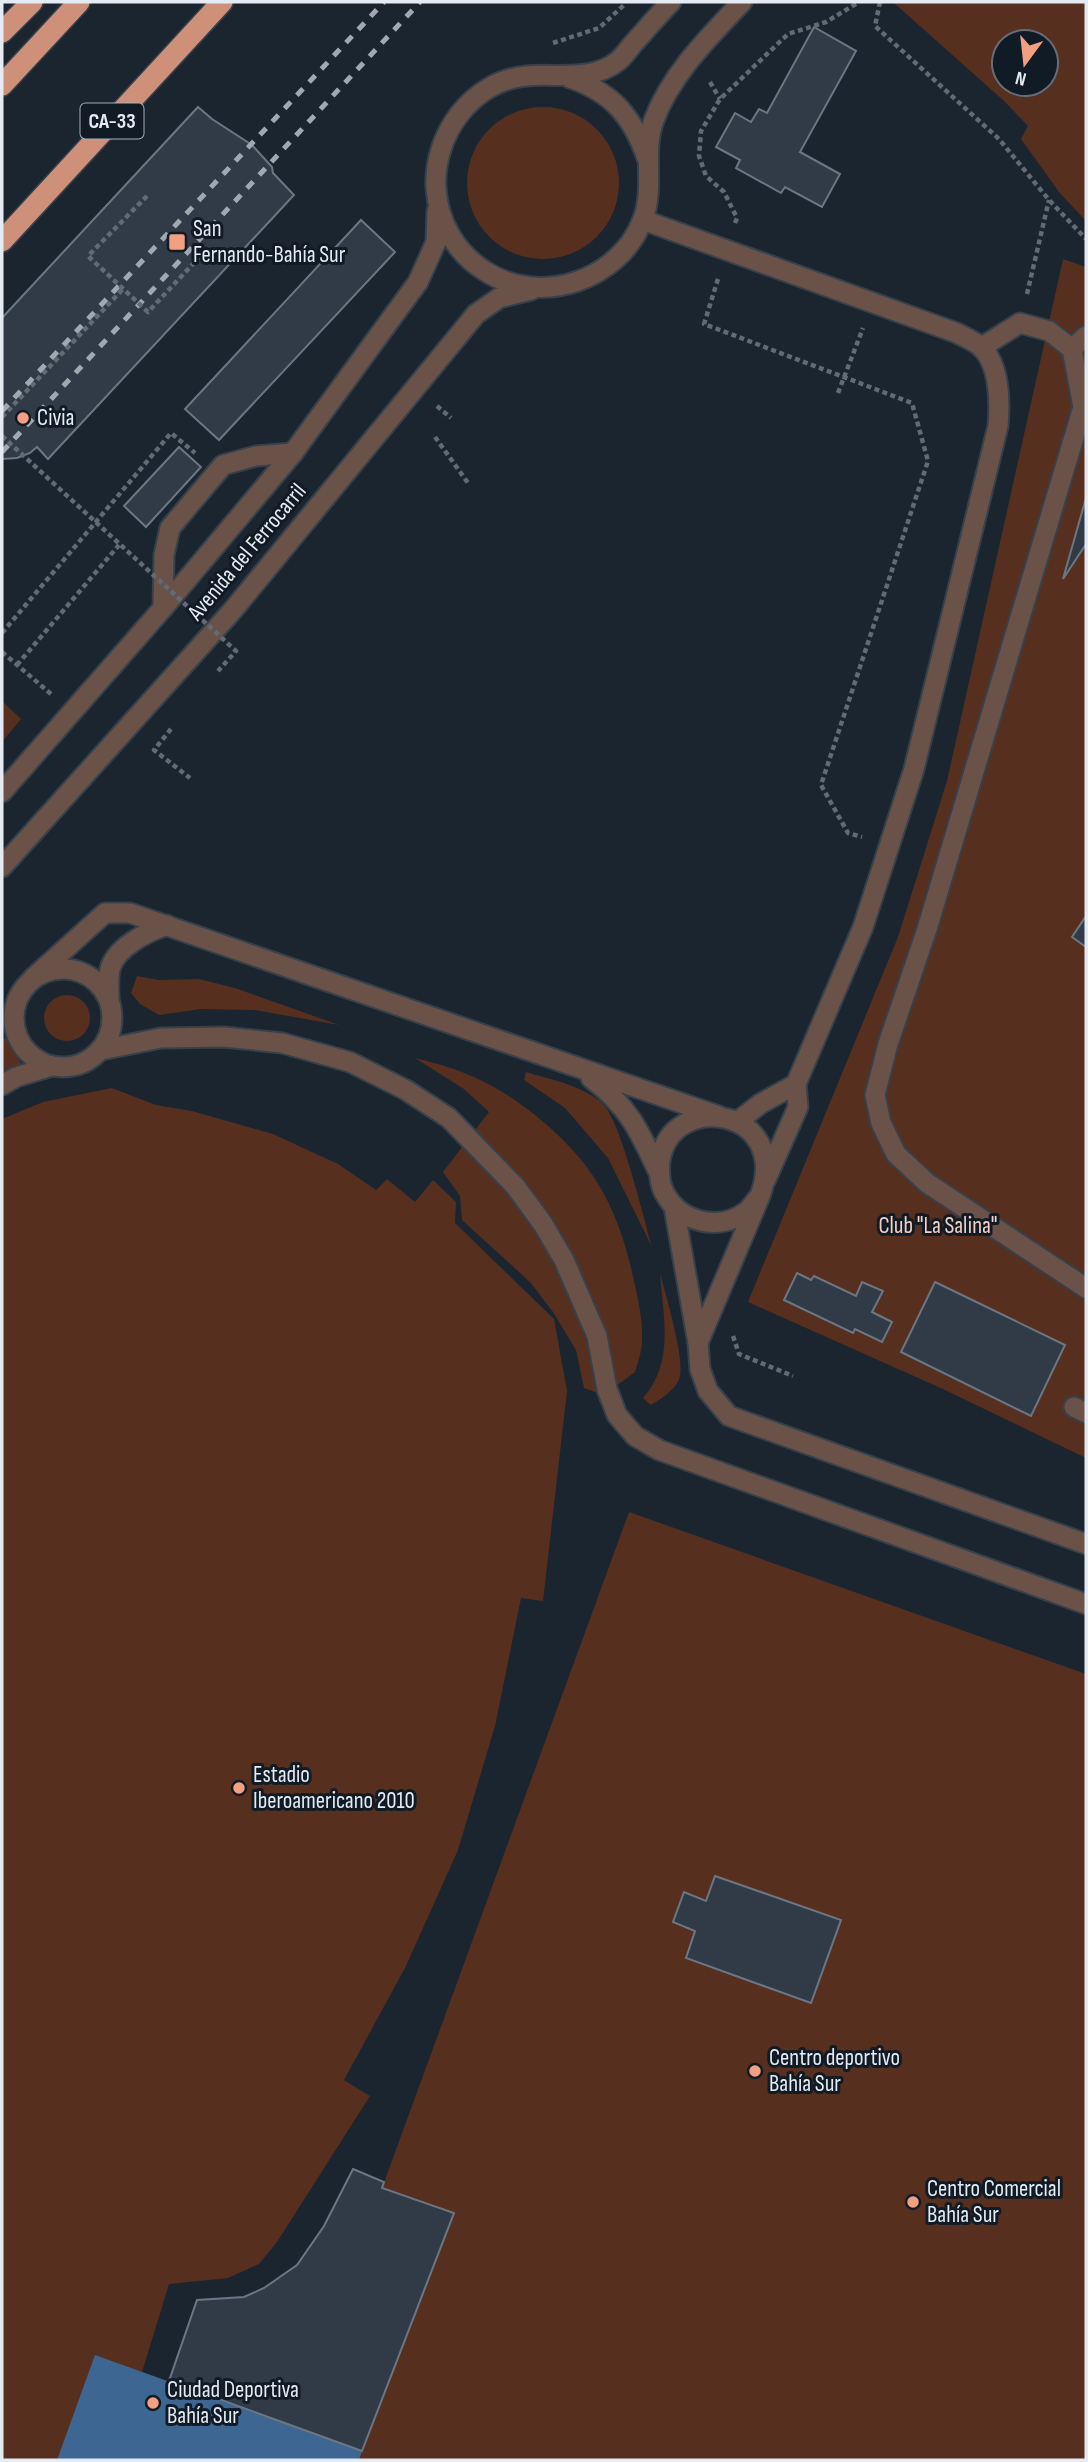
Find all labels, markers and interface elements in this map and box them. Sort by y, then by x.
north arrow [990,28,1060,98]
text: N [1013,66,1029,90]
road number: CA-33 [80,104,144,138]
place label: San Fernando-Bahía Sur [193,215,346,269]
marker: San Fernando-Bahía Sur [167,232,187,252]
place label: Civia [37,404,74,432]
marker: Civia [15,410,31,426]
street label: Avenida del Ferrocarril [181,478,312,627]
park label: Club "La Salina" [878,1212,998,1240]
place label: Estadio Iberoamericano 2010 [253,1761,415,1815]
marker: Estadio Iberoamericano 2010 [231,1780,247,1796]
place label: Centro deportivo Bahía Sur [769,2044,900,2098]
marker: Centro deportivo Bahía Sur [747,2063,763,2079]
place label: Centro Comercial Bahía Sur [927,2175,1061,2229]
marker: Centro Comercial Bahía Sur [905,2194,921,2210]
place label: Ciudad Deportiva Bahía Sur [167,2376,299,2430]
marker: Ciudad Deportiva Bahía Sur [145,2395,161,2411]

